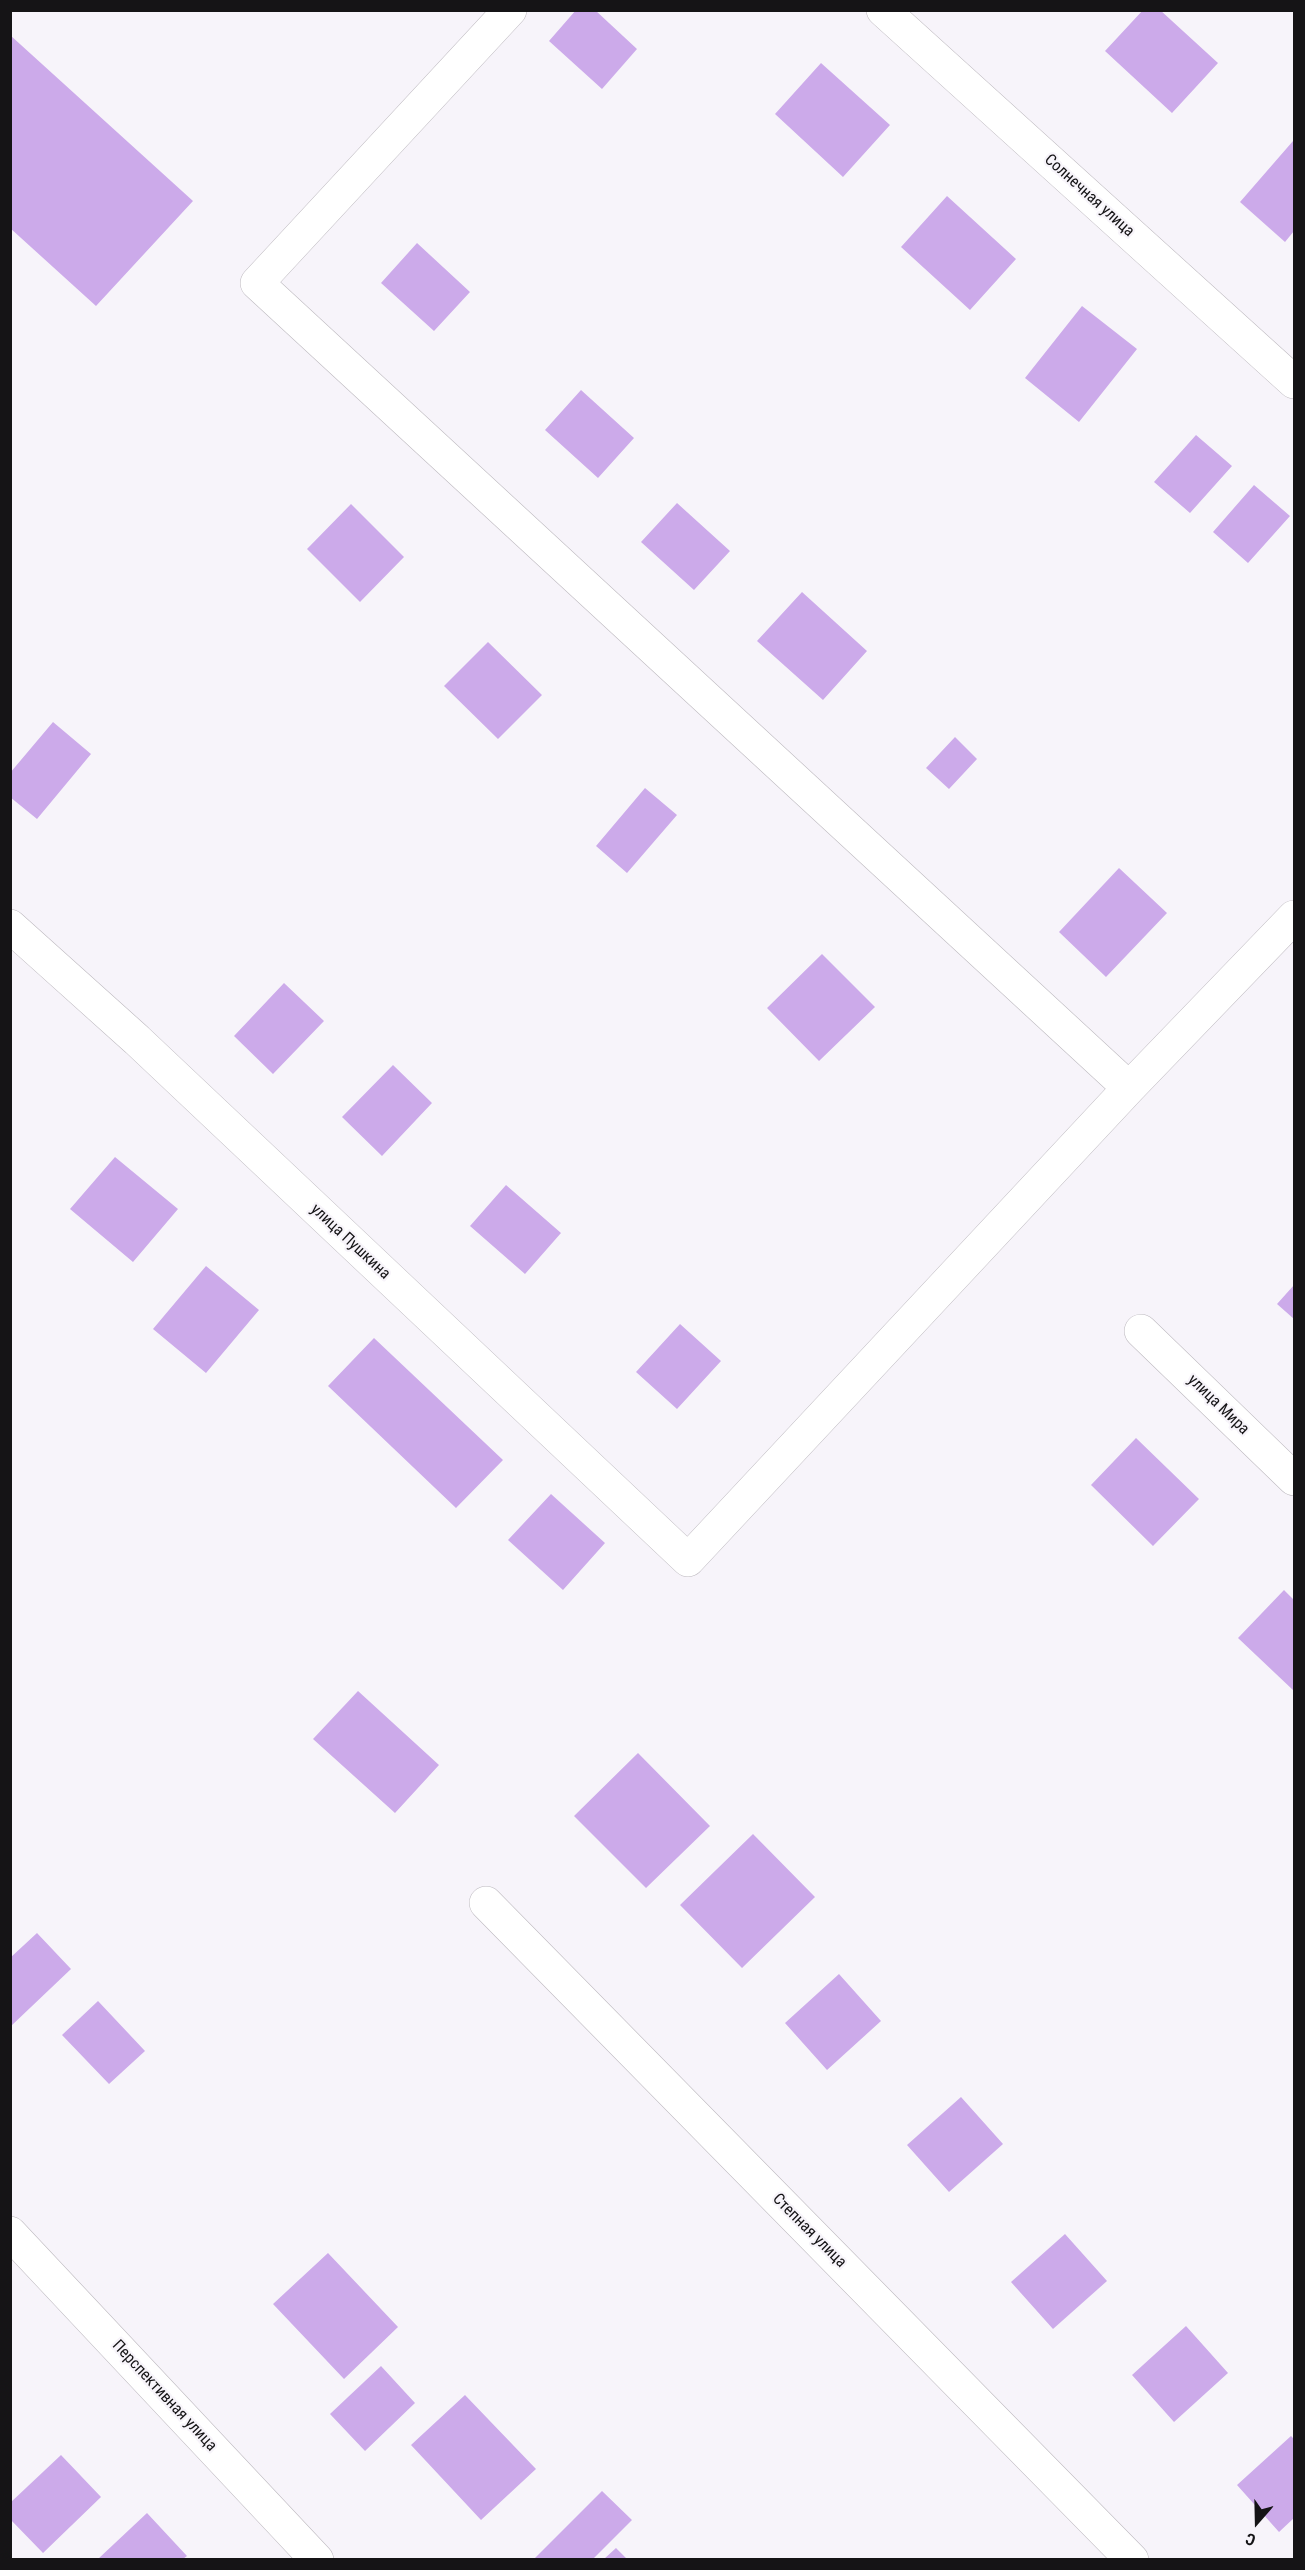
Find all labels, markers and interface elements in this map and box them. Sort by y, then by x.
street label: Солнечная улица [1040,151,1138,241]
street label: улица Пушкина [306,1200,394,1284]
street label: улица Мира [1183,1371,1253,1439]
street label: Степная улица [768,2190,850,2272]
street label: Перспективная улица [108,2336,220,2456]
north arrow [1227,2492,1287,2552]
text: С [1243,2529,1258,2550]

